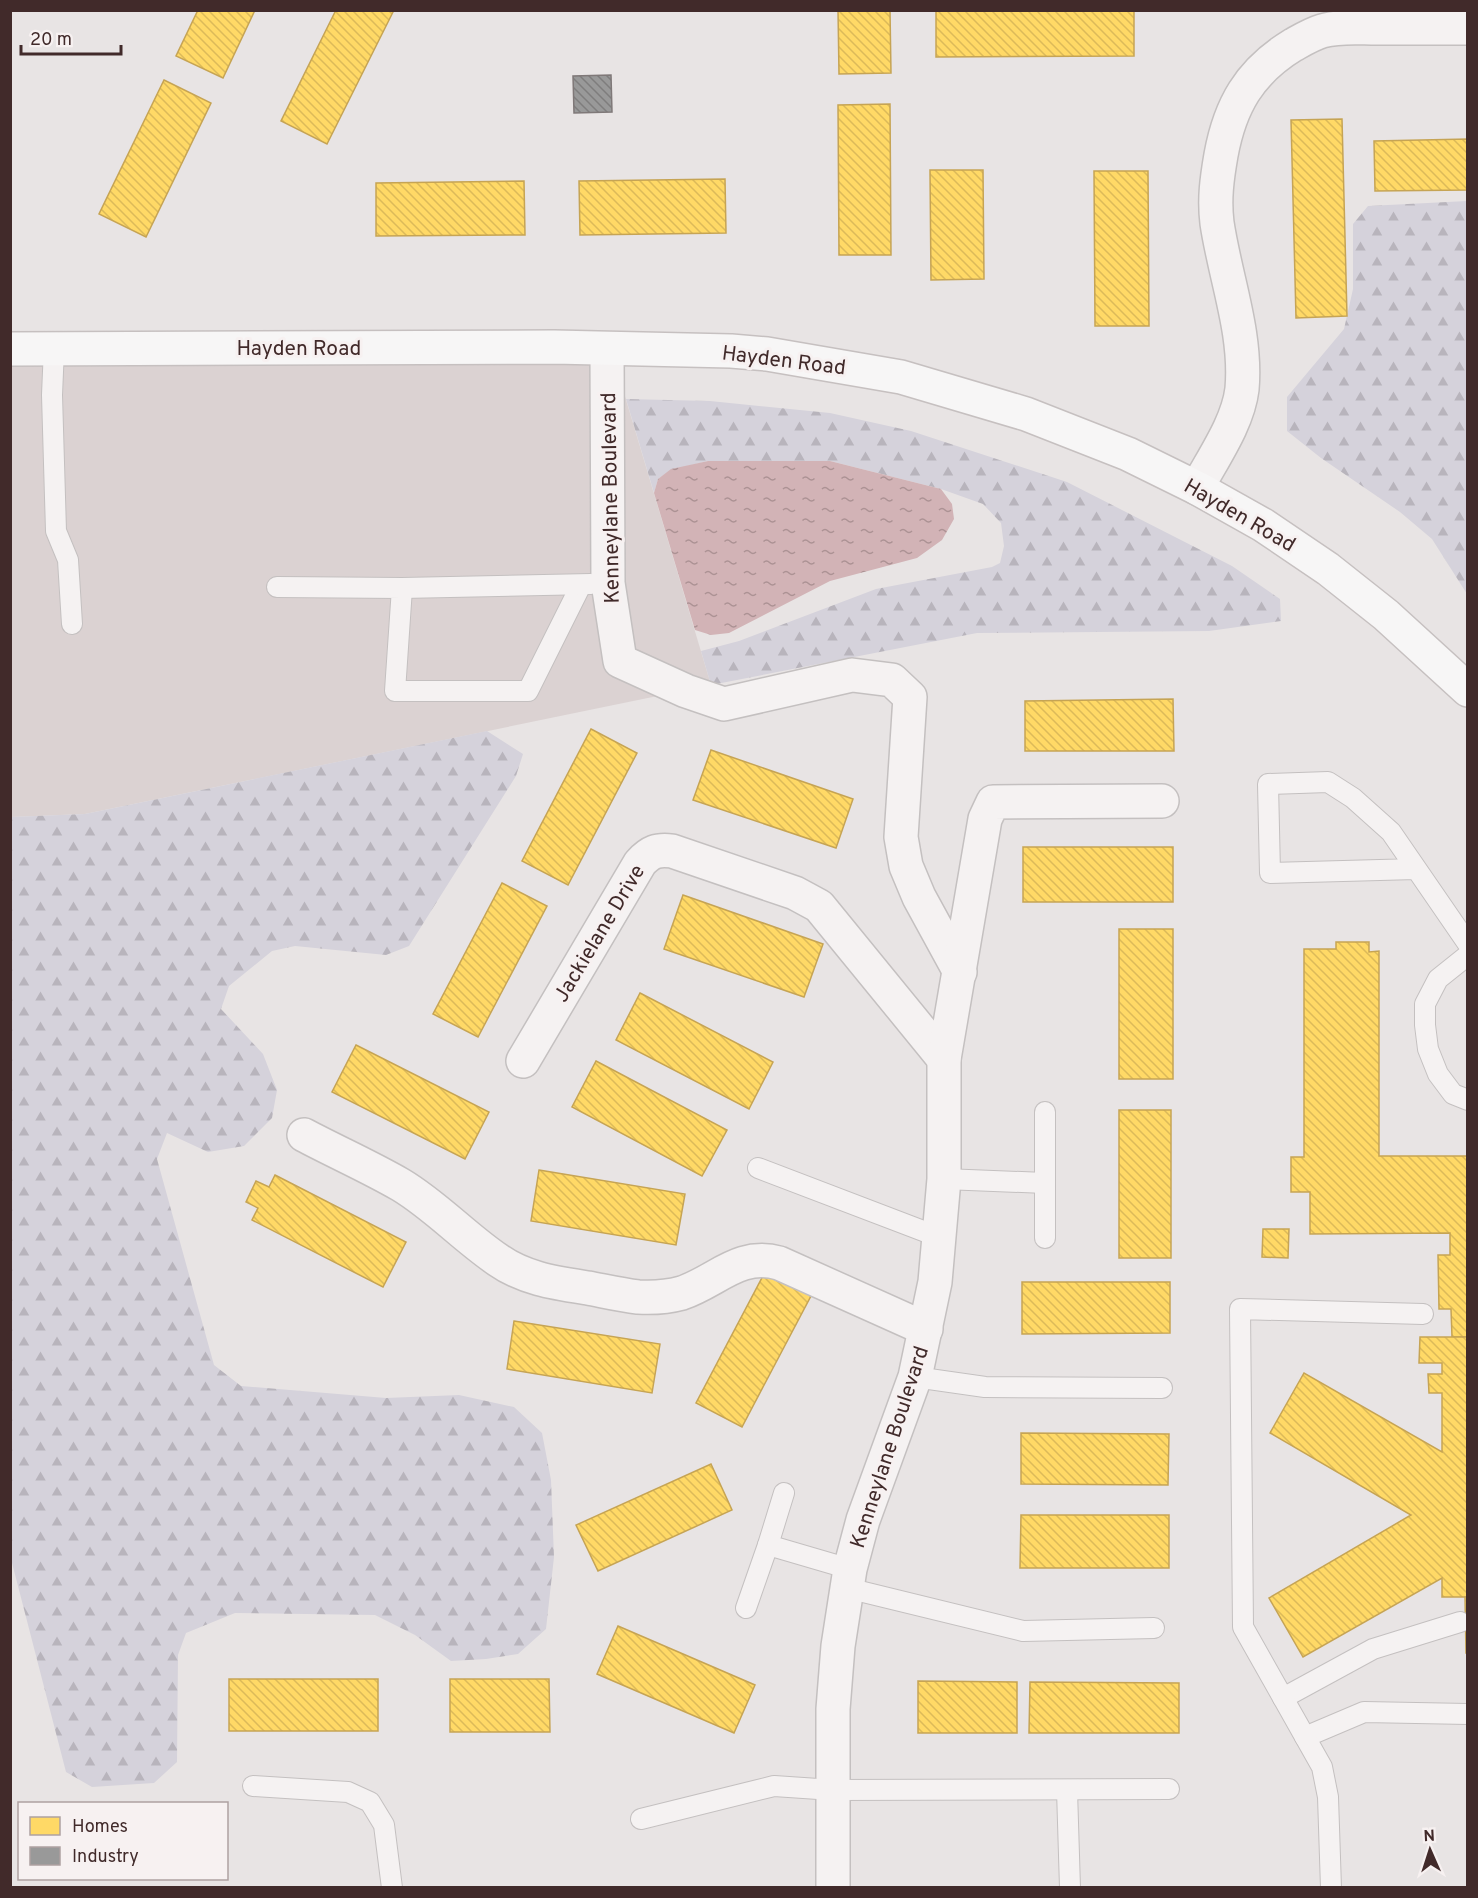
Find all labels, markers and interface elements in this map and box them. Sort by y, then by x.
scale bar [21,18,122,56]
text: 20 m [30,29,72,52]
street label: Hayden Road [237,336,361,363]
street label: Hayden Road [720,340,847,382]
street label: Kenneylane Boulevard [596,392,627,604]
street label: Hayden Road [1178,473,1300,559]
street label: Jackielane Drive [549,860,652,1008]
street label: Kenneylane Boulevard [845,1343,936,1552]
legend [18,1802,228,1880]
text: Homes [72,1816,128,1839]
north arrow [1400,1820,1460,1880]
text: N [1423,1827,1436,1847]
text: Industry [72,1846,139,1869]

